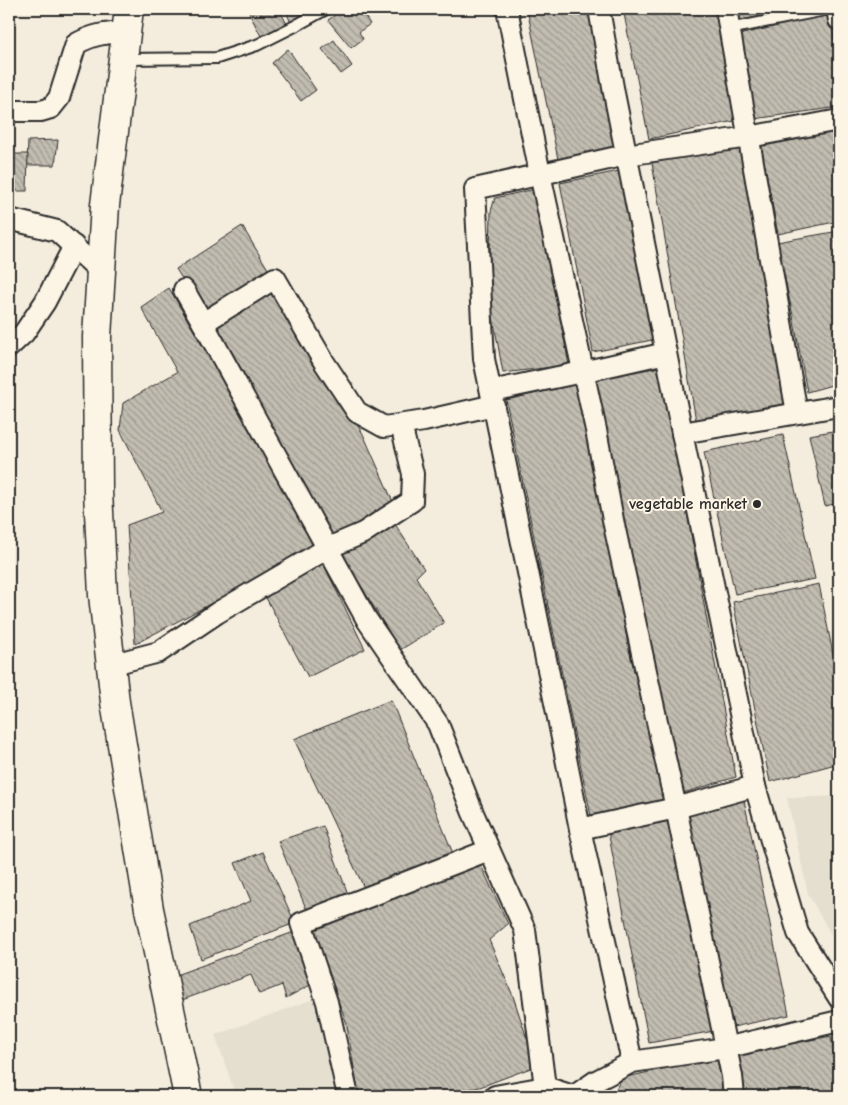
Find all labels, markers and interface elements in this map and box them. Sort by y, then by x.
place label: vegetable market [628,495,748,513]
marker: vegetable market [751,498,763,510]

